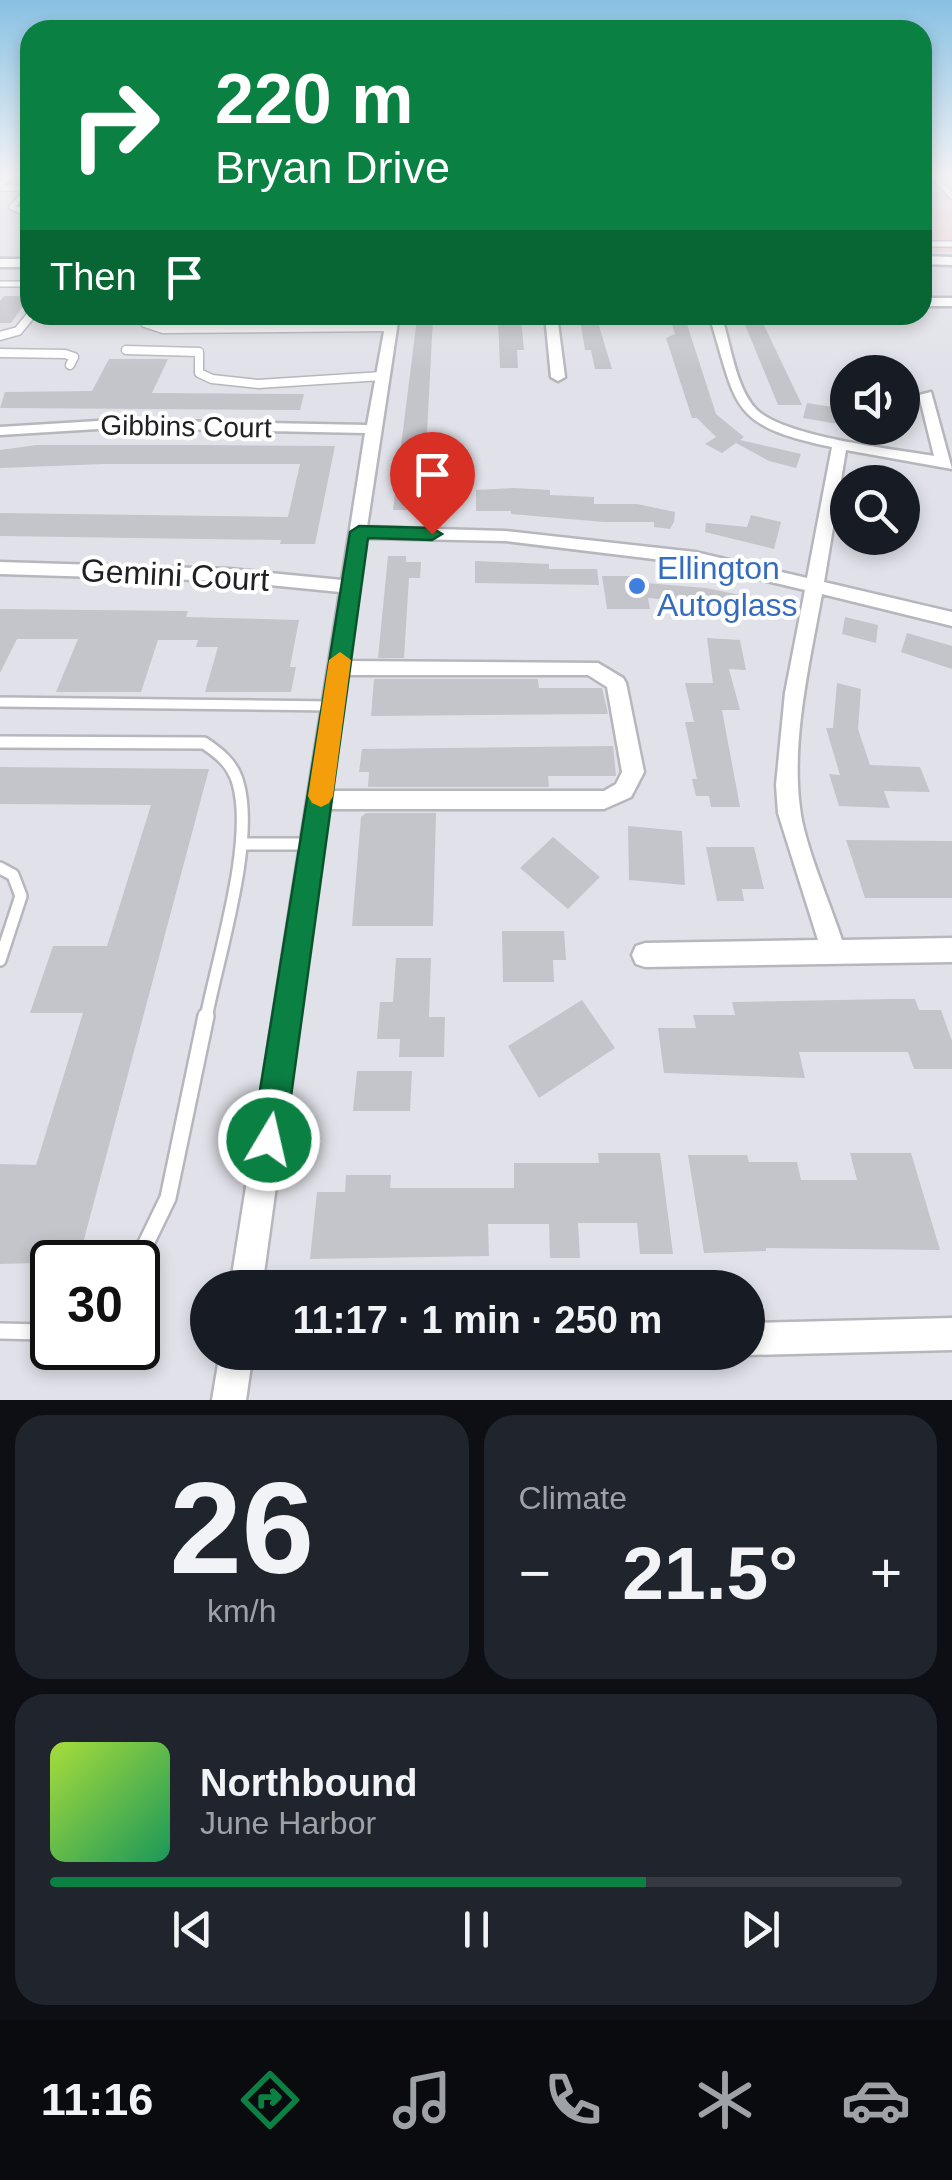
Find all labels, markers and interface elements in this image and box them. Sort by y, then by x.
icon: right [50,60,180,190]
text: 220 m [215,60,413,138]
text: Bryan Drive [215,142,450,193]
icon: arrive [157,250,212,305]
text: Then [50,256,137,298]
map controls [830,355,920,555]
button: sound [830,355,920,445]
street label: Gibbins Court [100,410,272,443]
pin [390,432,475,535]
icon: arrive [405,447,460,502]
button: search [830,465,920,555]
place label: Ellington Autoglass [657,550,798,623]
street label: Gemini Court [80,552,270,598]
marker: Ellington Autoglass [626,575,648,597]
position arrow [217,1088,321,1192]
speed limit sign: 30 [30,1240,160,1370]
text: 11:17 · 1 min · 250 m [293,1299,662,1341]
text: 26 [169,1455,314,1601]
text: Climate [519,1480,627,1516]
text: 21.5° [622,1531,798,1615]
text: − [519,1542,551,1604]
text: + [870,1542,902,1604]
text: km/h [207,1593,276,1629]
text: Northbound [200,1762,417,1804]
text: June Harbor [200,1805,376,1841]
icon: previous [165,1902,220,1957]
icon: pause [449,1902,504,1957]
icon: next [733,1902,788,1957]
icon: directions [235,2065,305,2135]
icon: music [387,2065,457,2135]
icon: phone [538,2065,608,2135]
icon: climate [690,2065,760,2135]
icon: car [841,2065,911,2135]
text: 11:16 [41,2074,153,2125]

